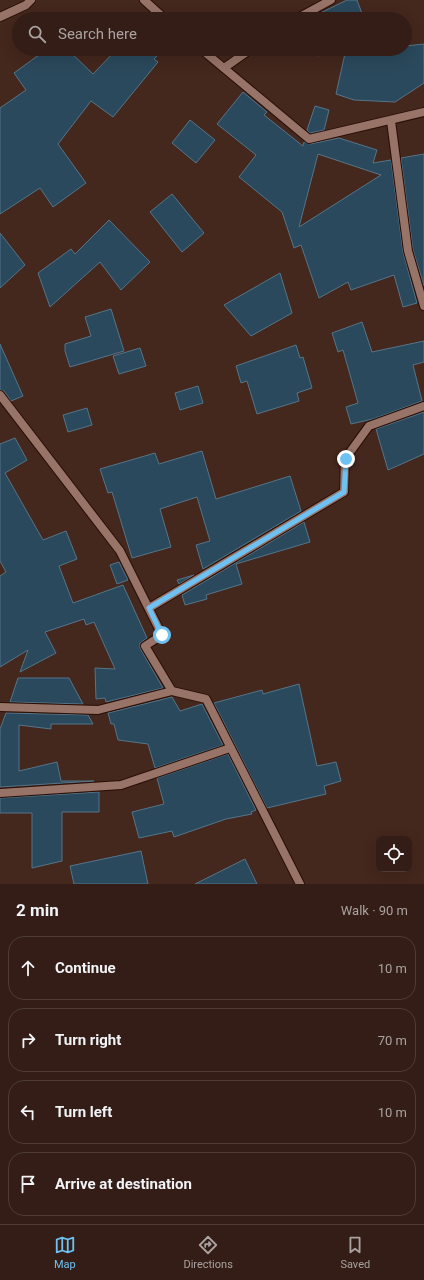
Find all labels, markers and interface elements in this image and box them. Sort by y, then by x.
search box [12,12,412,56]
icon: search [26,23,48,45]
text: Search here [58,25,137,43]
route end [337,450,355,468]
route start [153,626,171,644]
map controls [376,836,412,872]
button: locate [376,836,412,872]
text: 2 min [16,900,59,920]
text: Walk · 90 m [341,903,408,918]
icon: ahead [17,957,39,979]
text: Continue [55,959,116,977]
text: 10 m [378,961,407,976]
icon: right [17,1029,39,1051]
text: Turn right [55,1031,121,1049]
text: 70 m [378,1033,407,1048]
icon: left [17,1101,39,1123]
text: Turn left [55,1103,112,1121]
text: 10 m [378,1105,407,1120]
icon: arrive [17,1173,39,1195]
text: Arrive at destination [55,1175,192,1193]
tab: Map [54,1234,76,1271]
tab: Directions [183,1234,233,1271]
tab: Saved [340,1234,370,1271]

